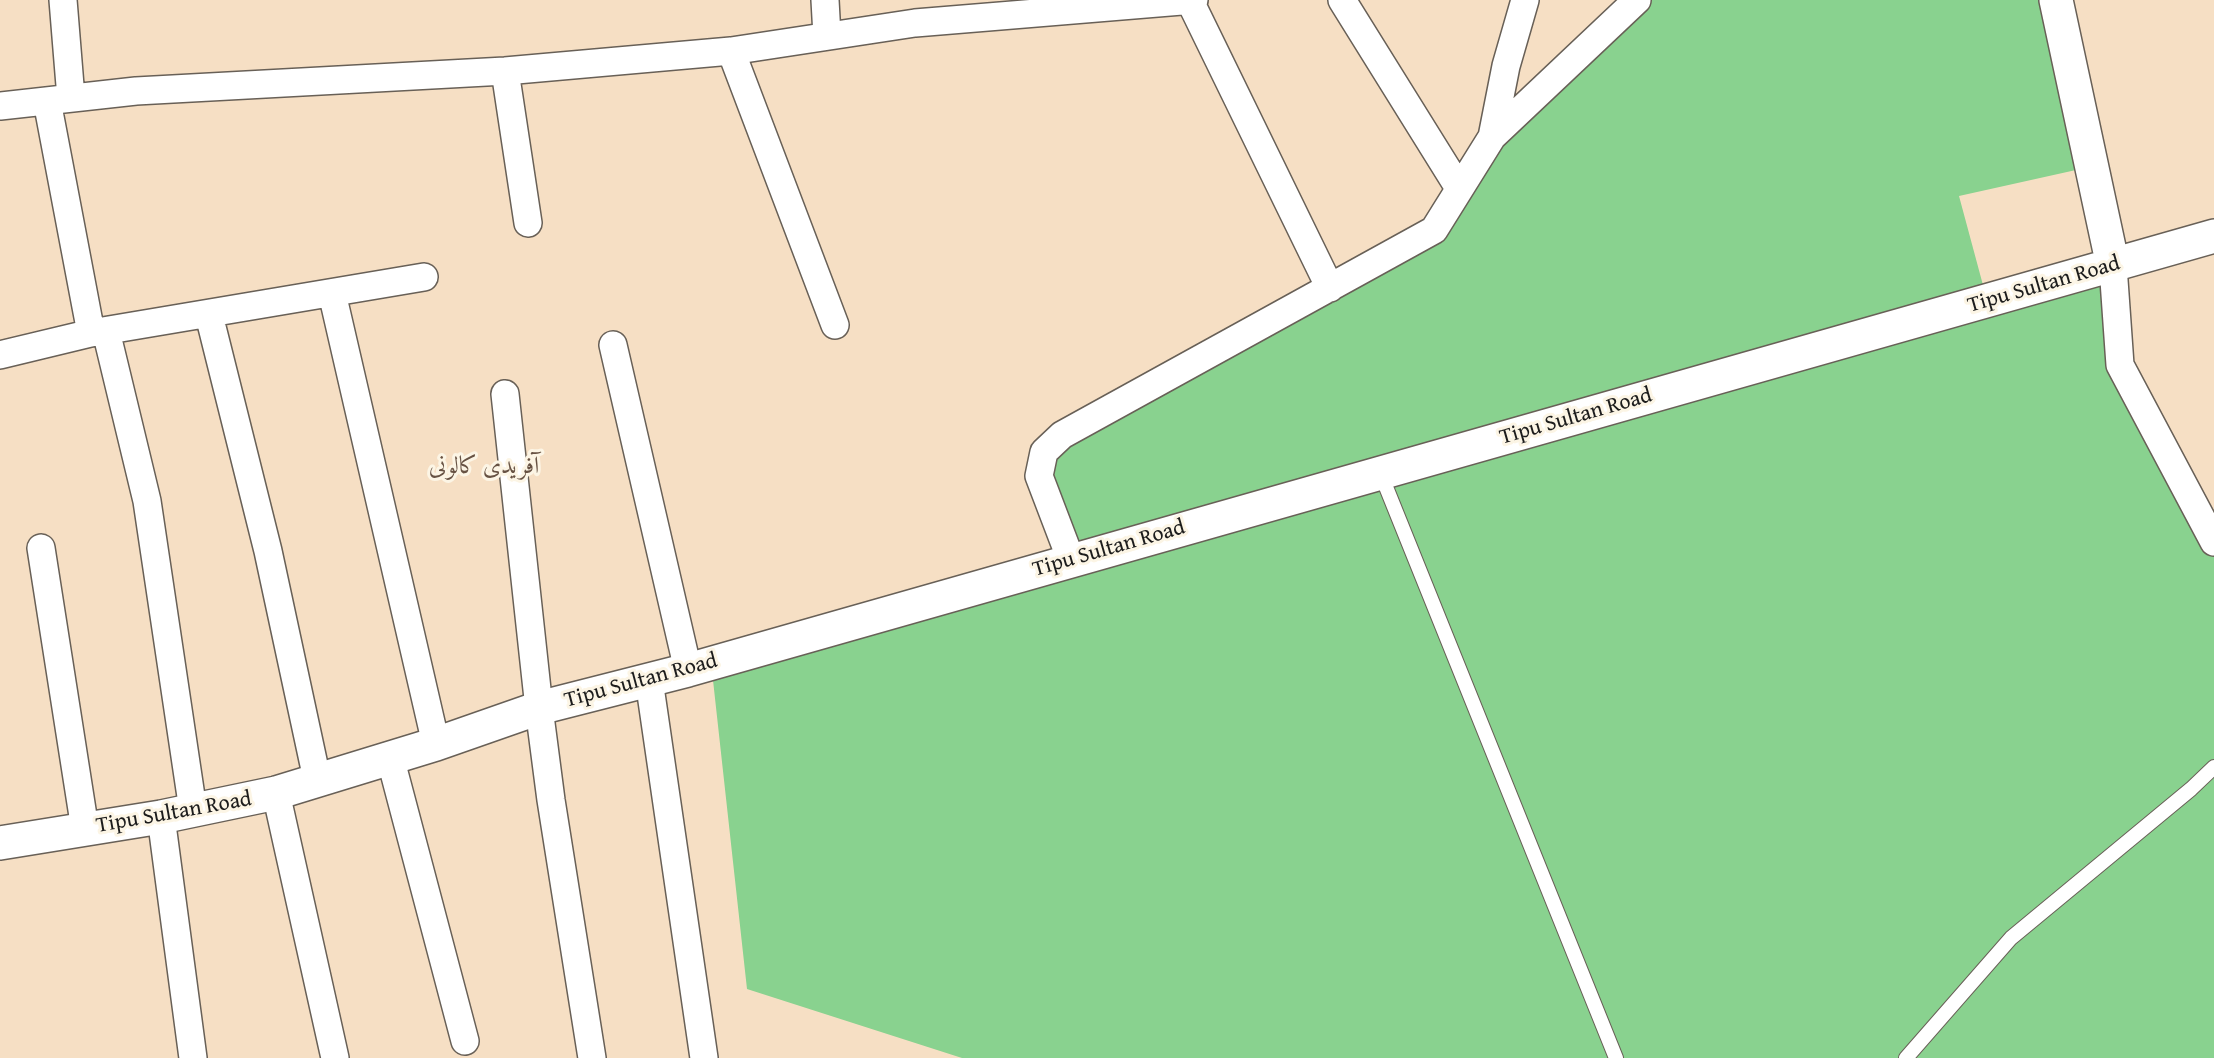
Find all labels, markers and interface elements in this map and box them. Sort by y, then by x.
street label: Tipu Sultan Road [1965,251,2123,319]
street label: Tipu Sultan Road [1497,383,1655,451]
district label: آفریدی کالونی [429,453,539,481]
street label: Tipu Sultan Road [1030,515,1188,583]
street label: Tipu Sultan Road [562,648,720,714]
street label: Tipu Sultan Road [94,786,254,840]

